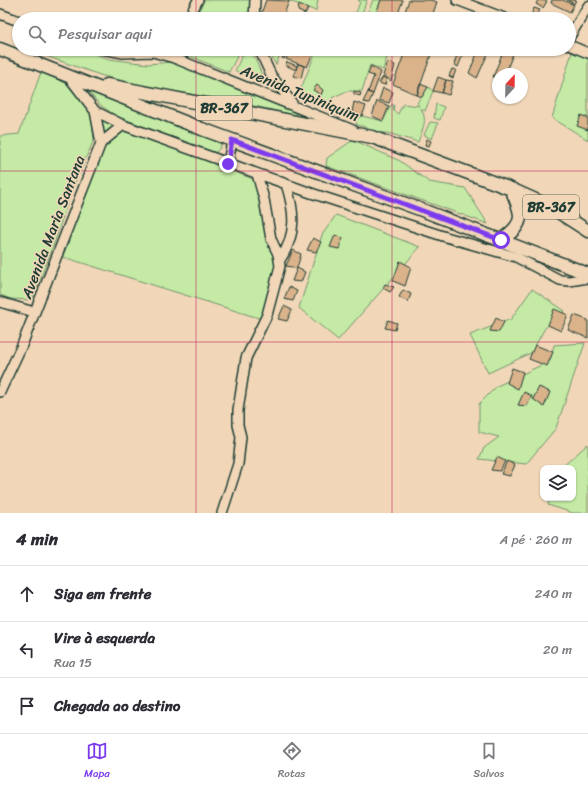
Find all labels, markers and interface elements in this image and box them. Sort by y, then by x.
search box [12,12,576,56]
text: Pesquisar aqui [58,21,152,47]
icon: search [26,23,48,45]
street label: Avenida Tupiniquim [236,57,364,129]
north arrow [492,68,528,104]
road number: BR-367 [196,96,252,120]
street label: Avenida Maria Santana [13,151,93,303]
route end [219,155,237,173]
road number: BR-367 [523,195,579,219]
route start [492,231,510,249]
map controls [540,465,576,501]
button: layers [540,465,576,501]
text: 4 min [16,524,58,554]
text: A pé · 260 m [500,528,572,551]
text: Siga em frente [54,581,151,607]
text: 240 m [535,582,572,605]
icon: ahead [16,583,38,605]
text: Vire à esquerda [54,625,155,651]
text: 20 m [543,638,572,661]
icon: left [16,639,38,661]
text: Rua 15 [54,651,92,674]
text: Chegada ao destino [54,693,180,719]
icon: arrive [16,695,38,717]
tab: Mapa [84,740,110,783]
tab: Rotas [278,740,305,783]
tab: Salvos [473,740,504,783]

